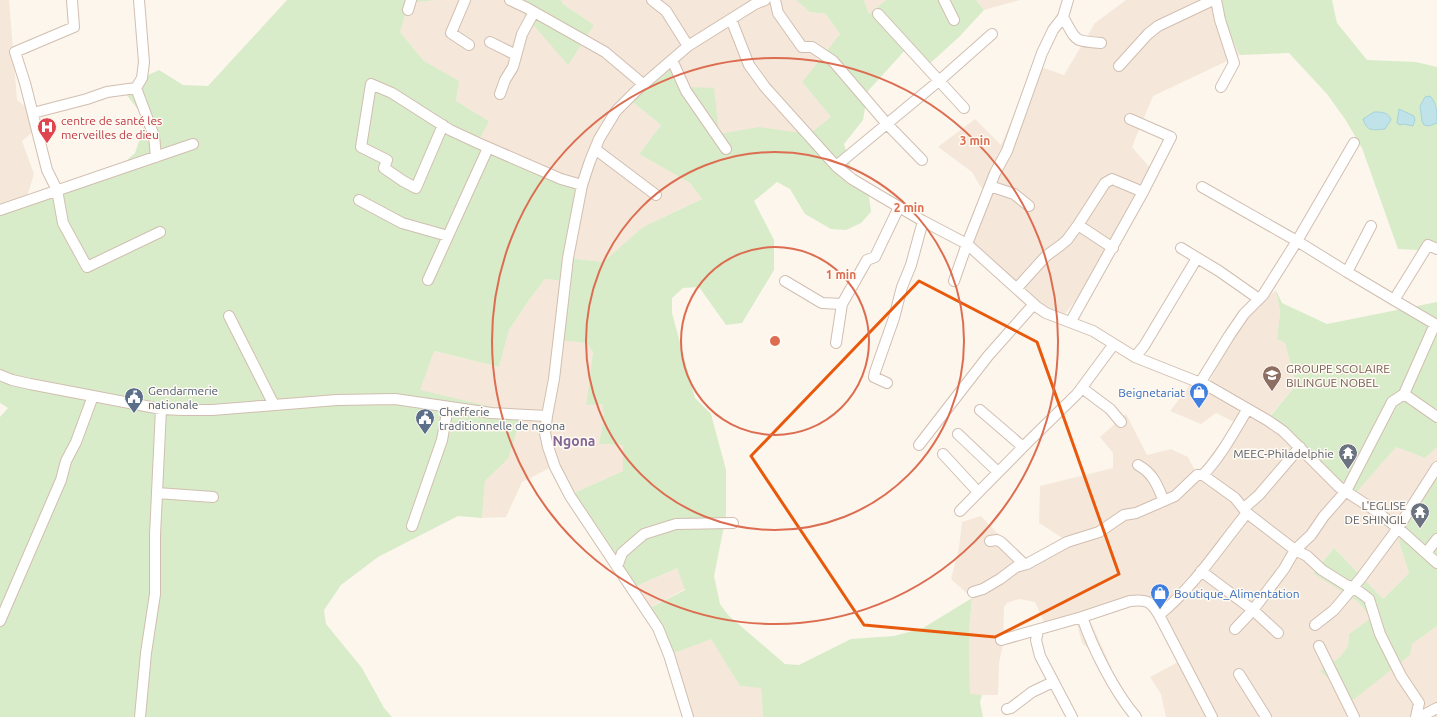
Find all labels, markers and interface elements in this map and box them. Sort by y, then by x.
place label: centre de santé les merveilles de dieu [61,114,162,141]
hospital icon: centre de santé les merveilles de dieu [36,116,58,144]
text: 3 min [960,134,990,147]
text: 2 min [894,201,924,214]
text: 1 min [826,268,856,281]
centre of rings [768,334,782,348]
place label: GROUPE SCOLAIRE BILINGUE NOBEL [1286,362,1390,389]
school or university icon: GROUPE SCOLAIRE BILINGUE NOBEL [1261,364,1283,392]
shop icon: Beignetariat [1188,381,1210,409]
place label: Gendarmerie nationale [148,384,218,411]
public building icon: Gendarmerie nationale [123,386,145,414]
place label: Beignetariat [1118,386,1185,399]
place label: Chefferie traditionnelle de ngona [439,405,565,432]
public building icon: Chefferie traditionnelle de ngona [414,407,436,435]
district label: Ngona [553,433,595,449]
temple icon: MEEC-Philadelphie [1337,442,1359,470]
place label: MEEC-Philadelphie [1233,447,1334,460]
place label: L'EGLISE DE SHINGIL [1345,499,1406,526]
temple icon: L'EGLISE DE SHINGIL [1409,501,1431,529]
shop icon: Boutique_Alimentation [1149,582,1171,610]
place label: Boutique_Alimentation [1174,587,1300,600]

